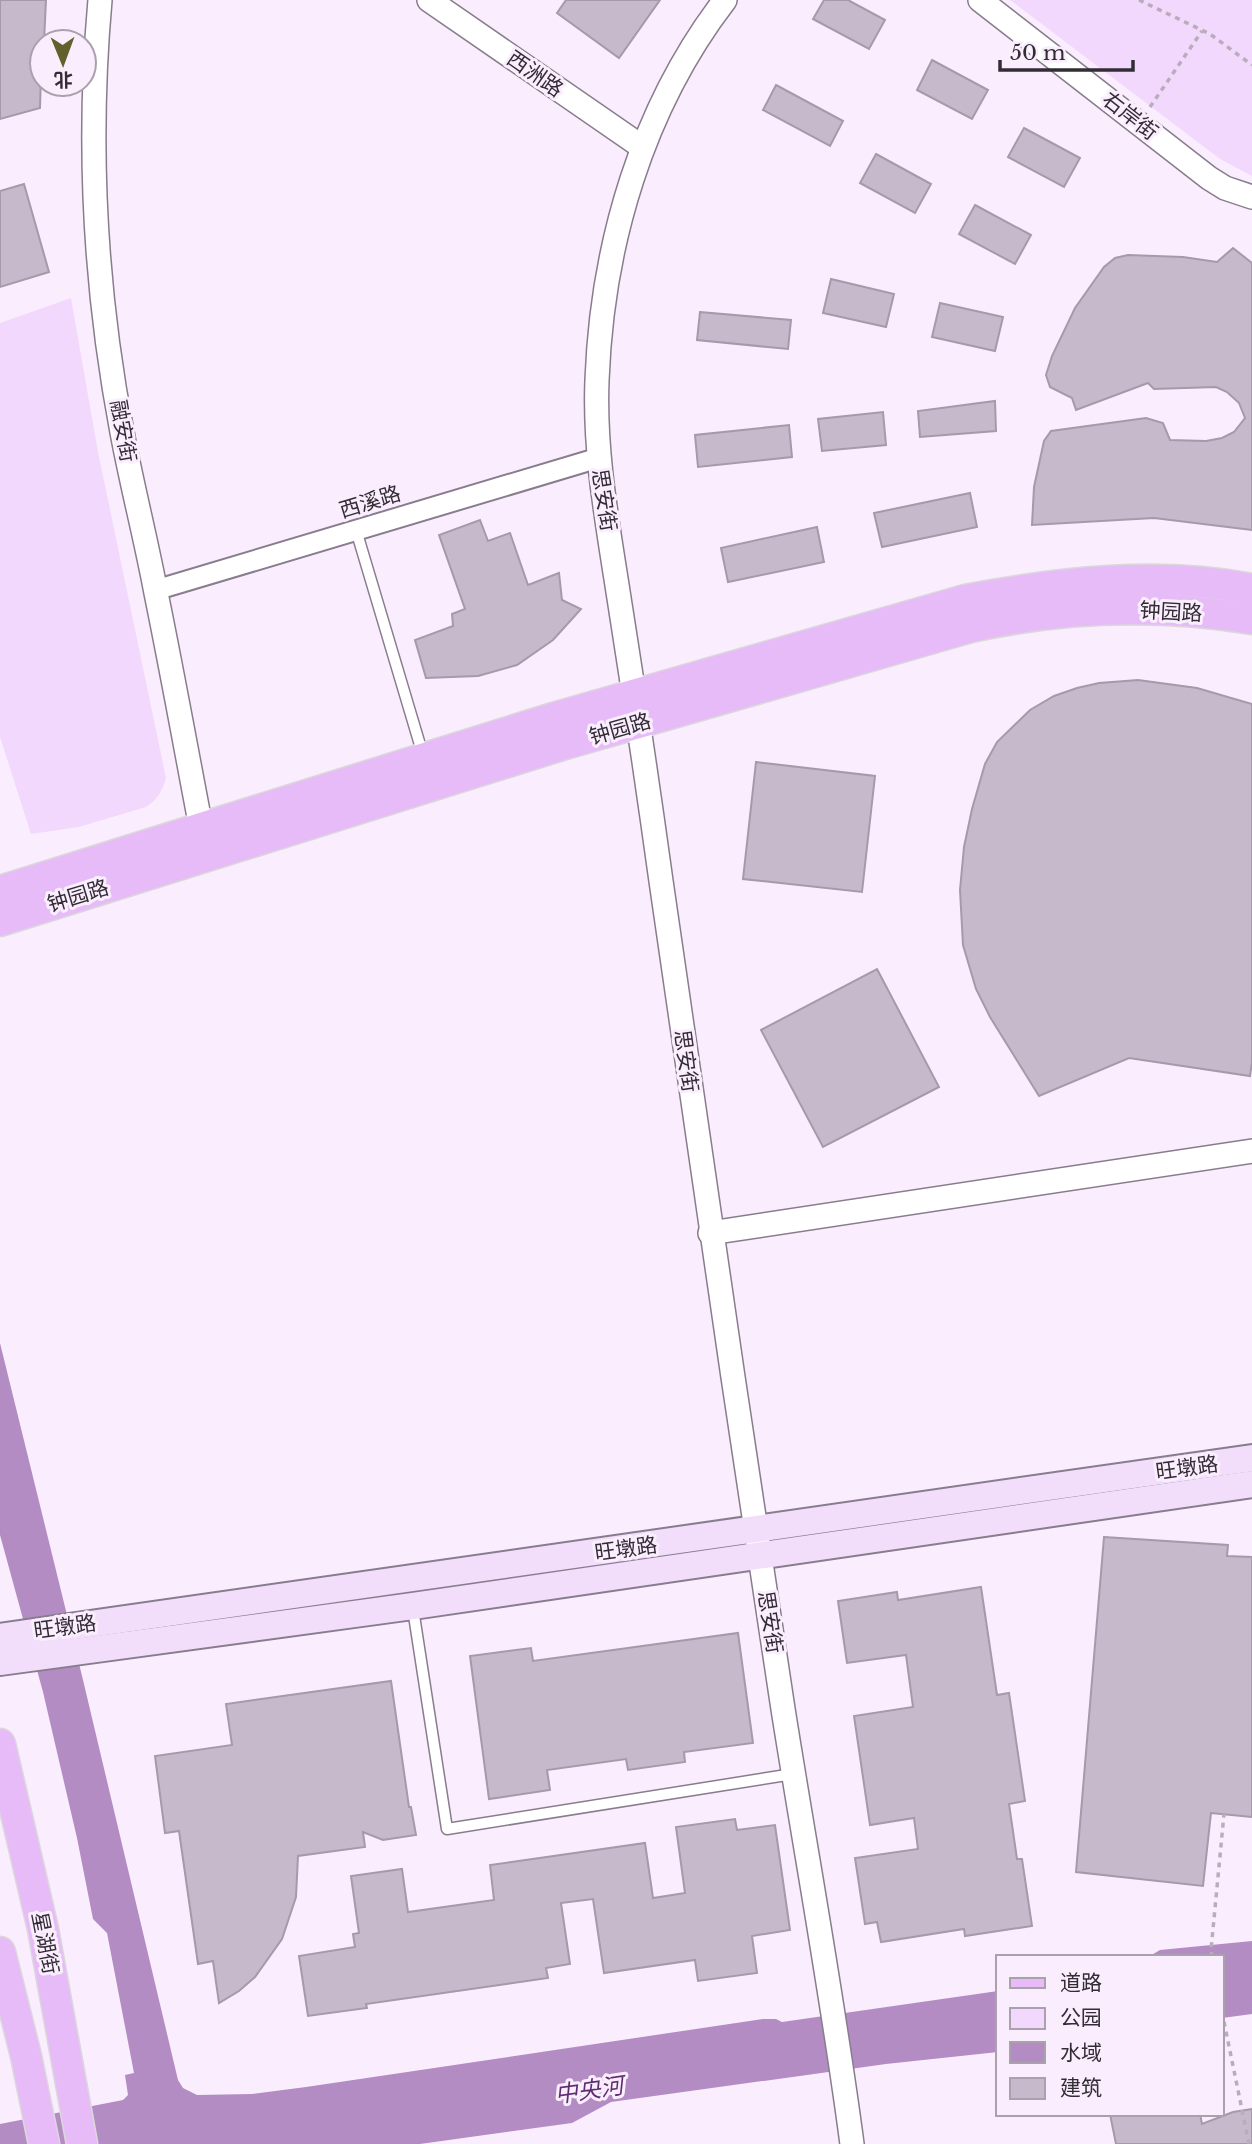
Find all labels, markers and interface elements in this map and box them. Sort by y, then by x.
north arrow [28,28,98,98]
scale bar [1000,28,1133,72]
text: 50 m [1010,40,1066,66]
street label: 西洲路 [502,45,568,103]
text: 北 [54,68,73,91]
street label: 右岸街 [1097,86,1163,146]
street label: 融安街 [105,398,141,464]
street label: 思安街 [586,467,622,533]
street label: 西溪路 [336,480,404,524]
street label: 钟园路 [1139,597,1203,627]
street label: 钟园路 [586,708,654,750]
street label: 钟园路 [44,874,112,918]
street label: 思安街 [669,1028,703,1094]
street label: 旺墩路 [1154,1451,1220,1485]
street label: 旺墩路 [593,1532,659,1566]
street label: 思安街 [752,1589,788,1655]
street label: 旺墩路 [32,1610,98,1644]
street label: 星湖街 [26,1910,64,1976]
legend [996,1955,1224,2116]
text: 道路 [1060,1970,1102,1996]
text: 公园 [1060,2005,1102,2031]
text: 水域 [1060,2040,1102,2066]
water label: 中央河 [553,2071,629,2109]
text: 建筑 [1060,2075,1102,2101]

